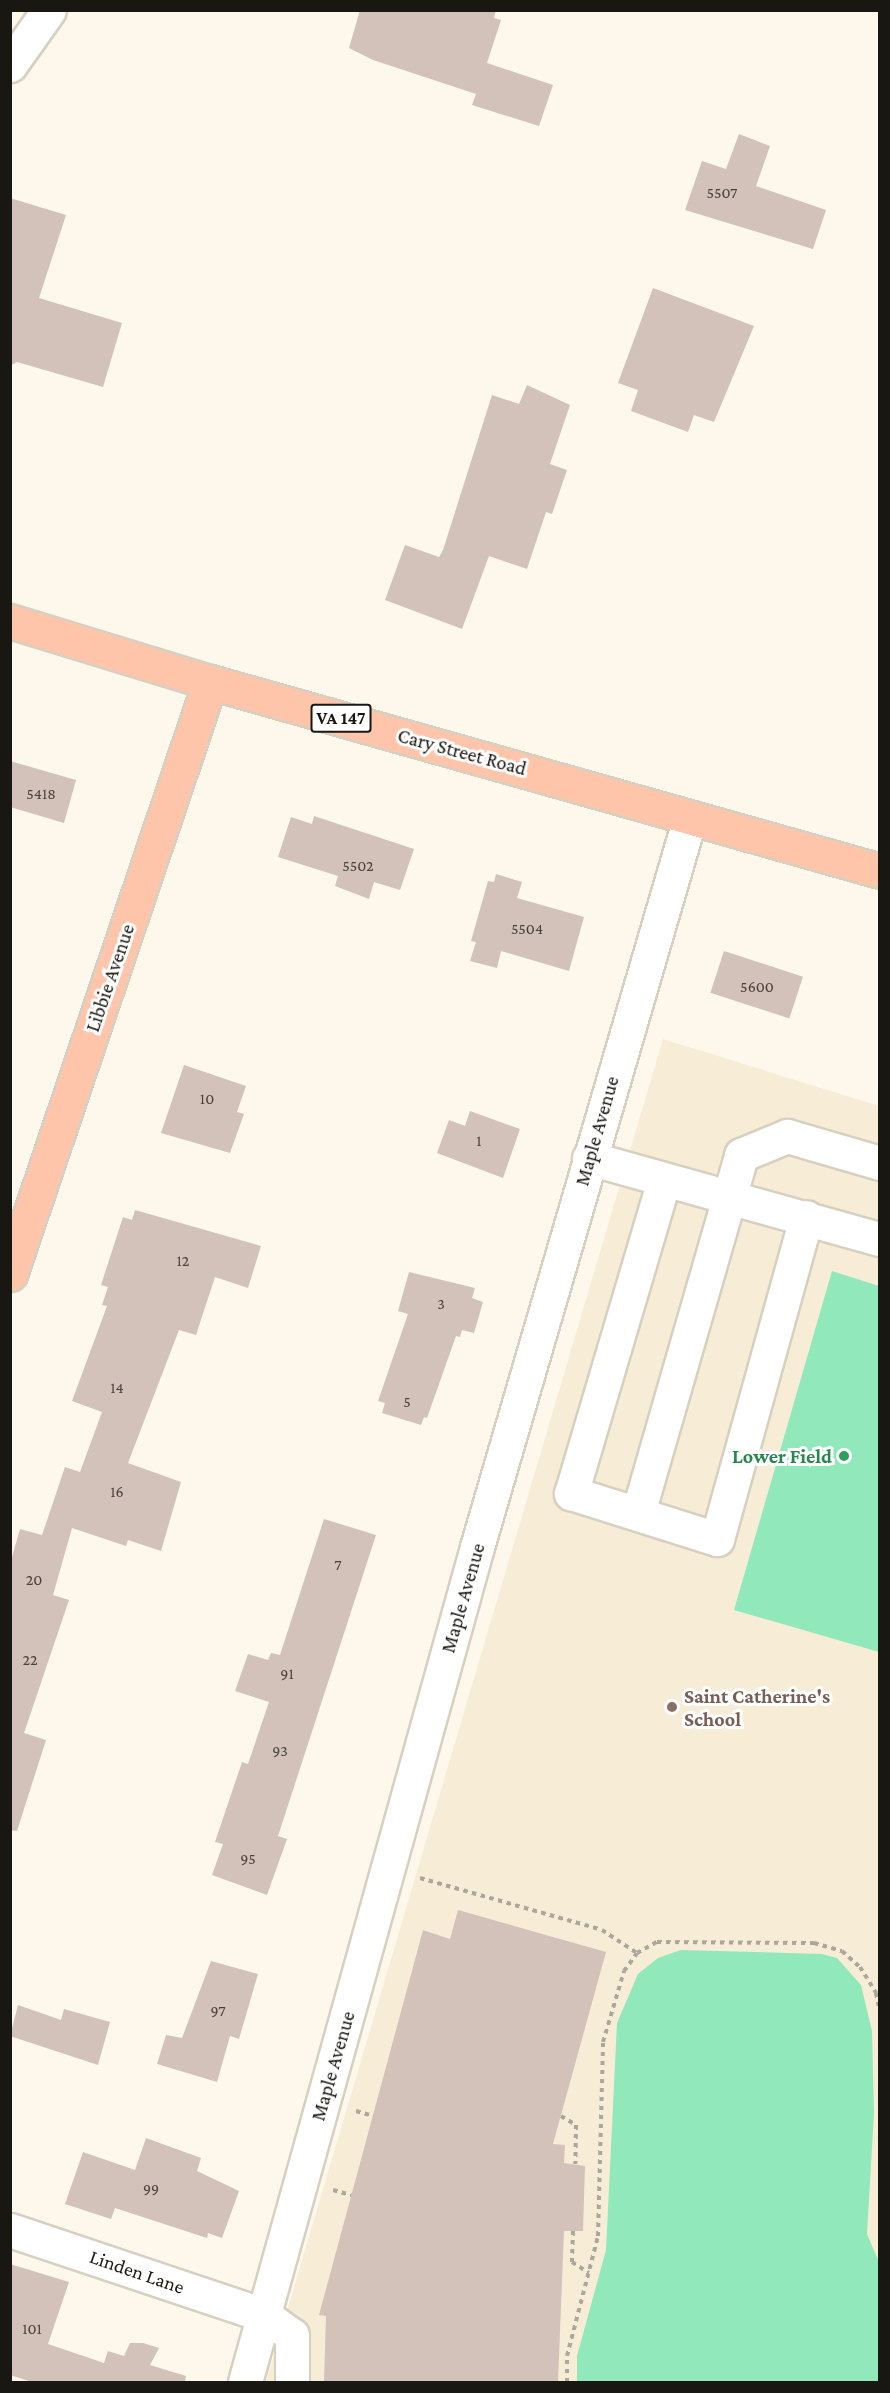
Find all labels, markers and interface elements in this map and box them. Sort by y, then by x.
house number: 5507 [707,183,737,203]
road number: VA 147 [310,703,372,733]
street label: Cary Street Road [395,723,529,781]
house number: 5418 [26,784,56,804]
house number: 5502 [342,856,374,876]
house number: 5504 [511,919,543,939]
street label: Libbie Avenue [80,921,140,1035]
house number: 5600 [740,977,774,997]
street label: Maple Avenue [570,1073,624,1189]
house number: 10 [200,1089,214,1109]
house number: 1 [476,1131,482,1151]
house number: 12 [177,1251,189,1271]
house number: 3 [437,1294,445,1314]
house number: 14 [110,1378,124,1398]
house number: 5 [403,1392,411,1412]
place label: Lower Field [732,1444,832,1468]
marker: Lower Field [837,1449,851,1463]
house number: 16 [110,1482,124,1502]
street label: Maple Avenue [436,1540,490,1656]
house number: 7 [334,1555,342,1575]
house number: 20 [26,1570,42,1590]
house number: 22 [22,1650,38,1670]
house number: 91 [280,1664,294,1684]
place label: Saint Catherine's School [684,1684,830,1731]
marker: Saint Catherine's School [665,1700,679,1714]
house number: 93 [272,1741,288,1761]
house number: 95 [240,1849,256,1869]
house number: 97 [210,2001,226,2021]
street label: Maple Avenue [306,2008,360,2124]
house number: 99 [143,2179,159,2199]
street label: Linden Lane [87,2245,187,2299]
house number: 101 [22,2319,42,2339]

